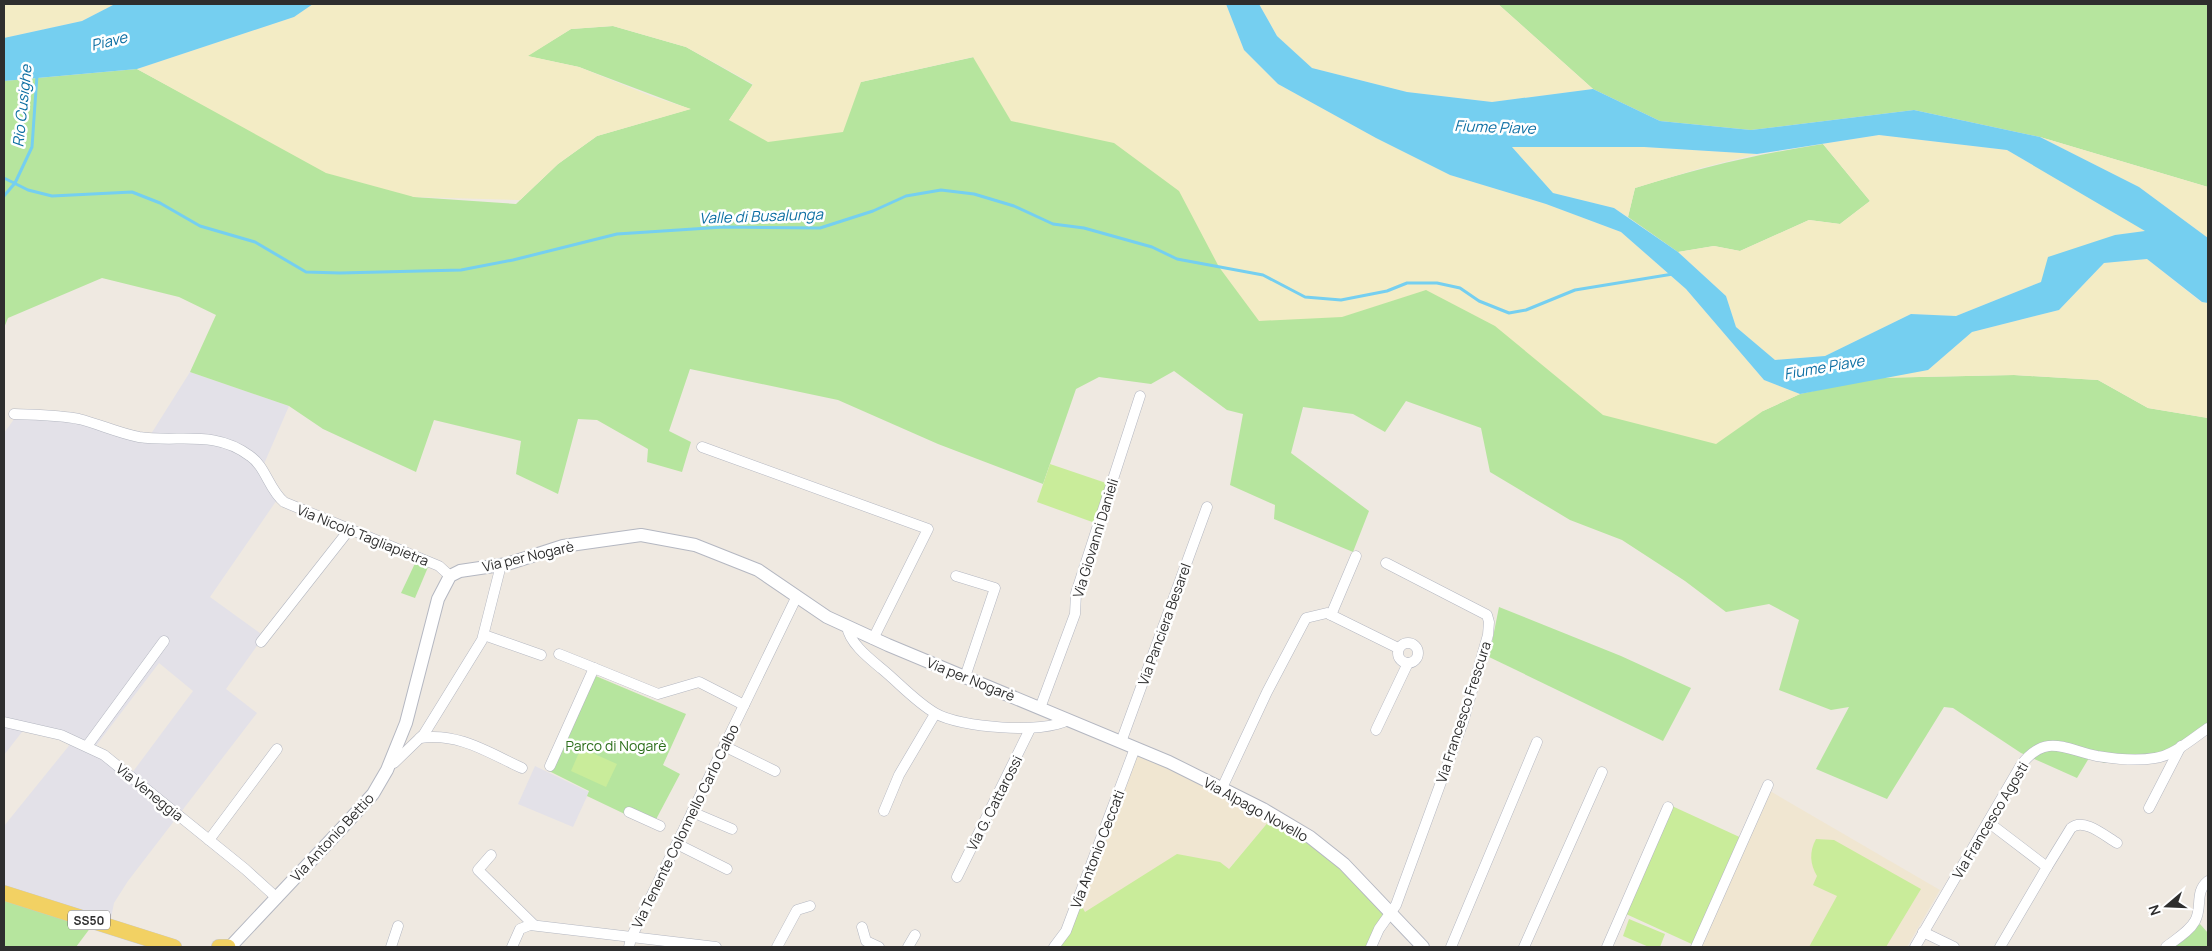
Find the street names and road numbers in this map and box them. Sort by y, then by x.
street label: Via Giovanni Danieli [1068,476,1122,600]
street label: Via Nicolò Tagliapietra [294,500,432,570]
street label: Via per Nogarè [480,536,576,576]
street label: Via Panciera Besarel [1133,560,1195,688]
street label: Via Francesco Frescura [1431,639,1495,785]
street label: Via per Nogarè [924,653,1018,705]
street label: Via Tenente Colonnello Carlo Calbo [627,721,743,931]
street label: Via G. Cattarossi [962,752,1026,854]
street label: Via Francesco Agosti [1948,758,2032,882]
street label: Via Veneggia [112,759,188,825]
street label: Via Alpago Novello [1200,772,1312,846]
street label: Via Antonio Ceccati [1066,787,1128,911]
street label: Via Antonio Bettio [286,789,378,885]
road number: SS50 [68,910,110,930]

